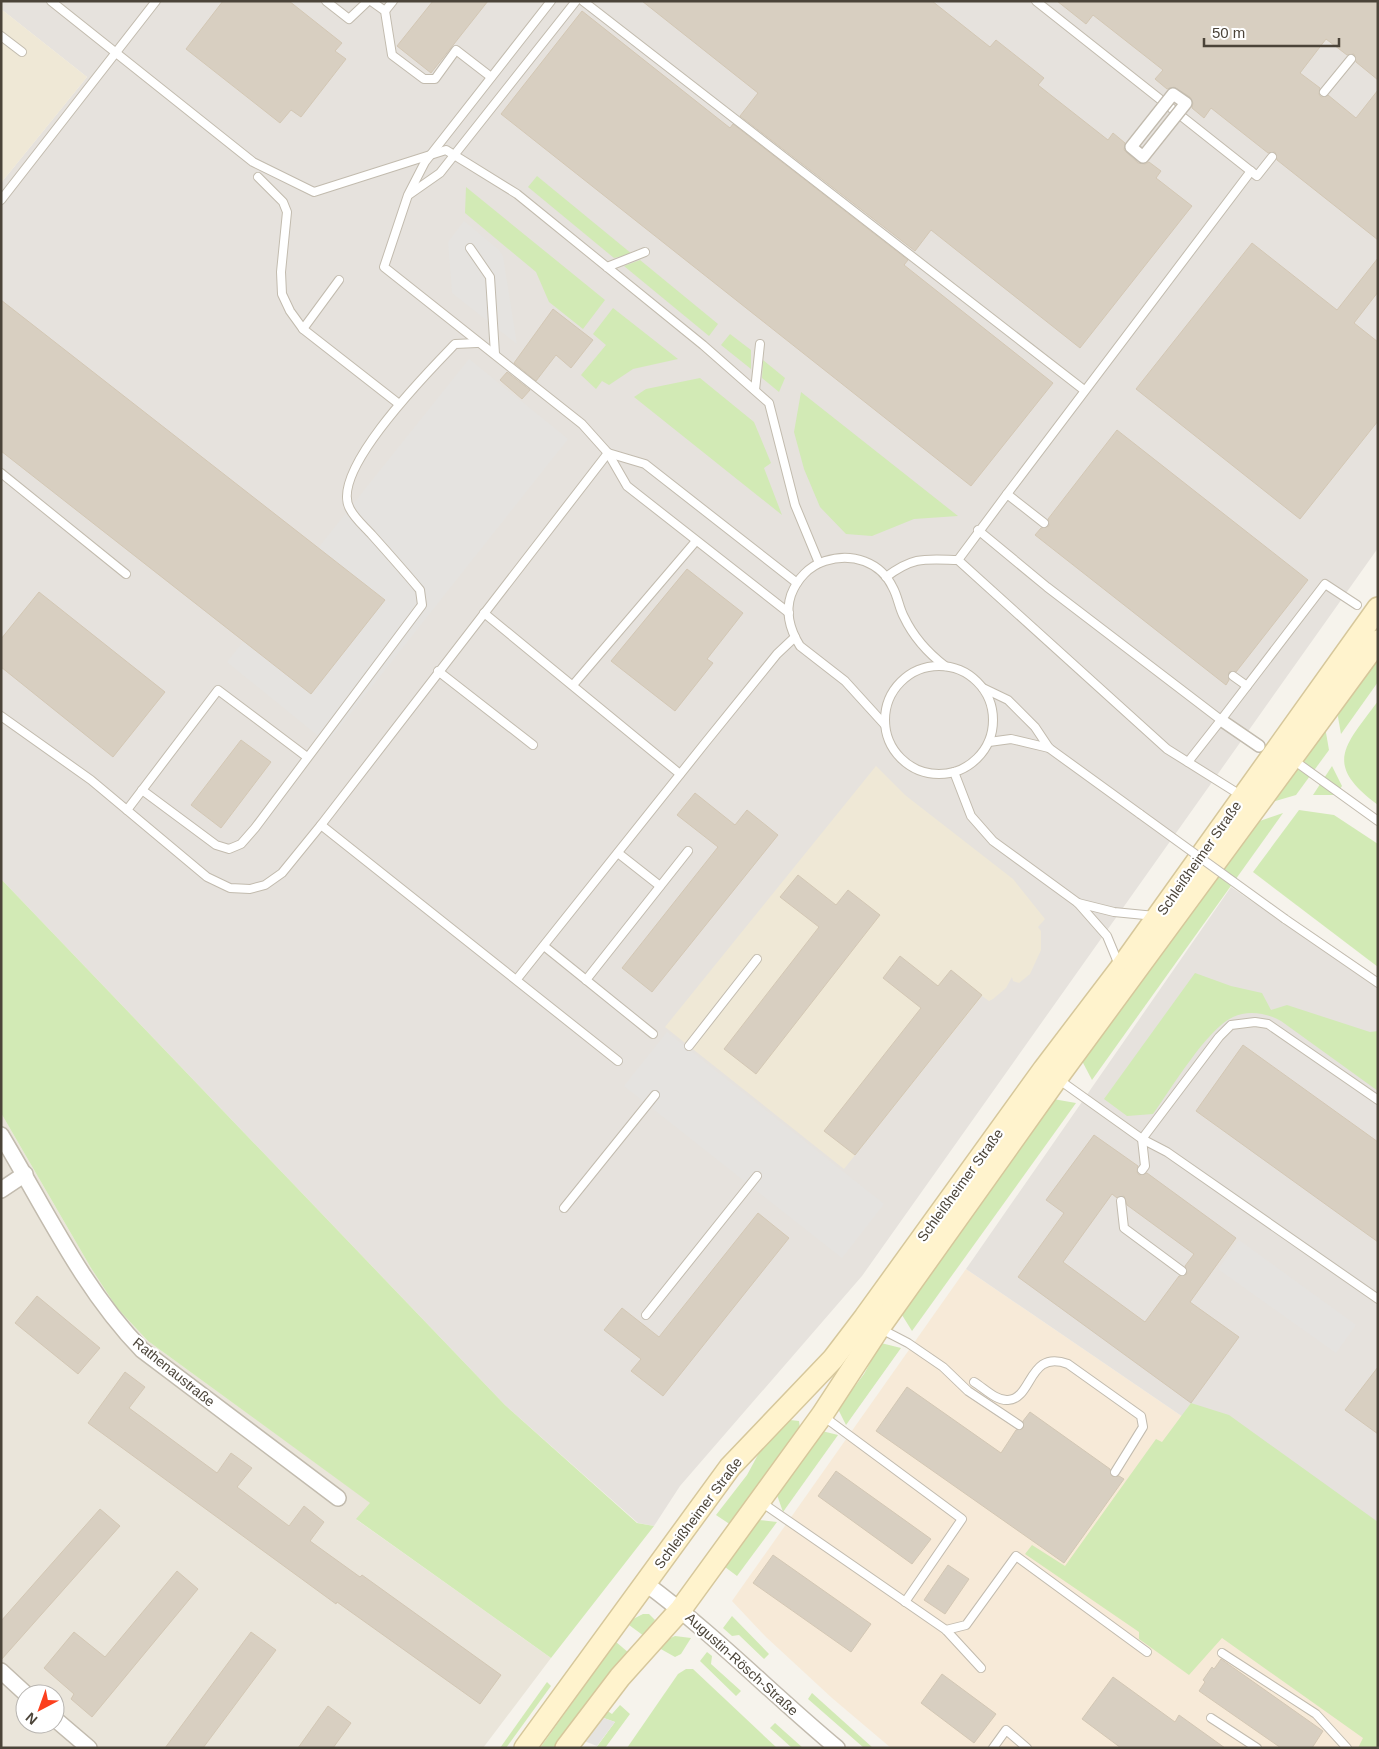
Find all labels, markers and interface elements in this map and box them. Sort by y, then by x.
scale bar [1204,15,1339,47]
text: 50 m [1212,24,1245,41]
street label: Schleißheimer Straße [1154,798,1244,918]
street label: Schleißheimer Straße [914,1125,1006,1244]
street label: Rathenaustraße [130,1334,218,1410]
street label: Schleißheimer Straße [651,1454,745,1572]
street label: Augustin-Rösch-Straße [683,1609,802,1719]
north arrow [15,1684,65,1734]
text: N [22,1709,41,1728]

